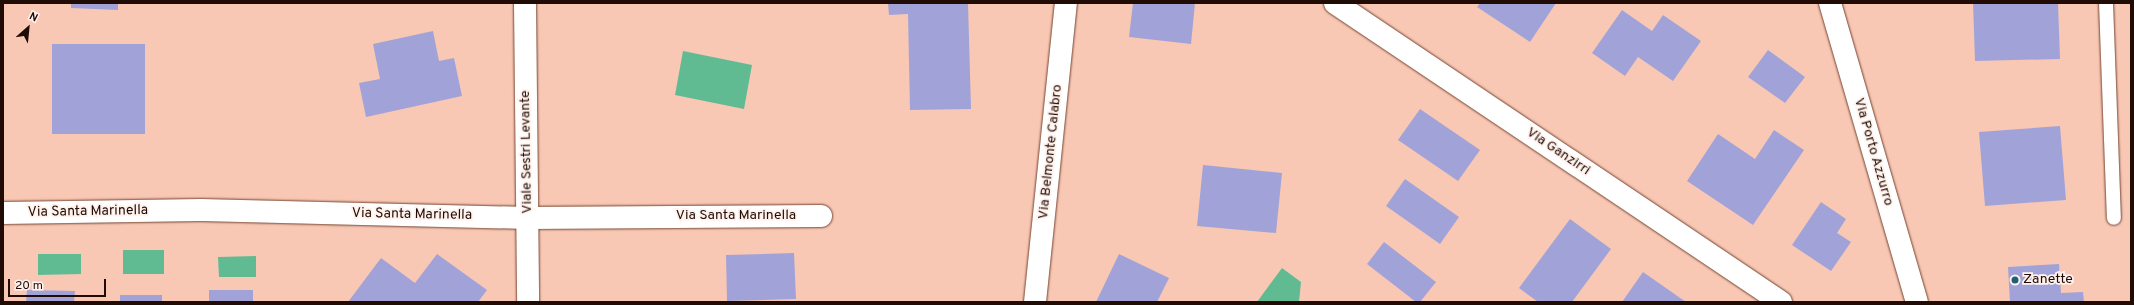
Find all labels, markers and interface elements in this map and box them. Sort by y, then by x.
north arrow [8,8,48,48]
text: N [27,9,40,25]
street label: Via Belmonte Calabro [1036,84,1066,220]
street label: Viale Sestri Levante [518,90,536,214]
street label: Via Porto Azzurro [1850,96,1896,208]
street label: Via Ganzirri [1523,125,1593,179]
street label: Via Santa Marinella [28,203,148,221]
street label: Via Santa Marinella [352,206,472,224]
street label: Via Santa Marinella [676,208,796,224]
scale bar [10,271,108,297]
place label: Zanette [2023,272,2073,288]
marker: Zanette [2010,275,2020,285]
text: 20 m [15,278,43,294]

